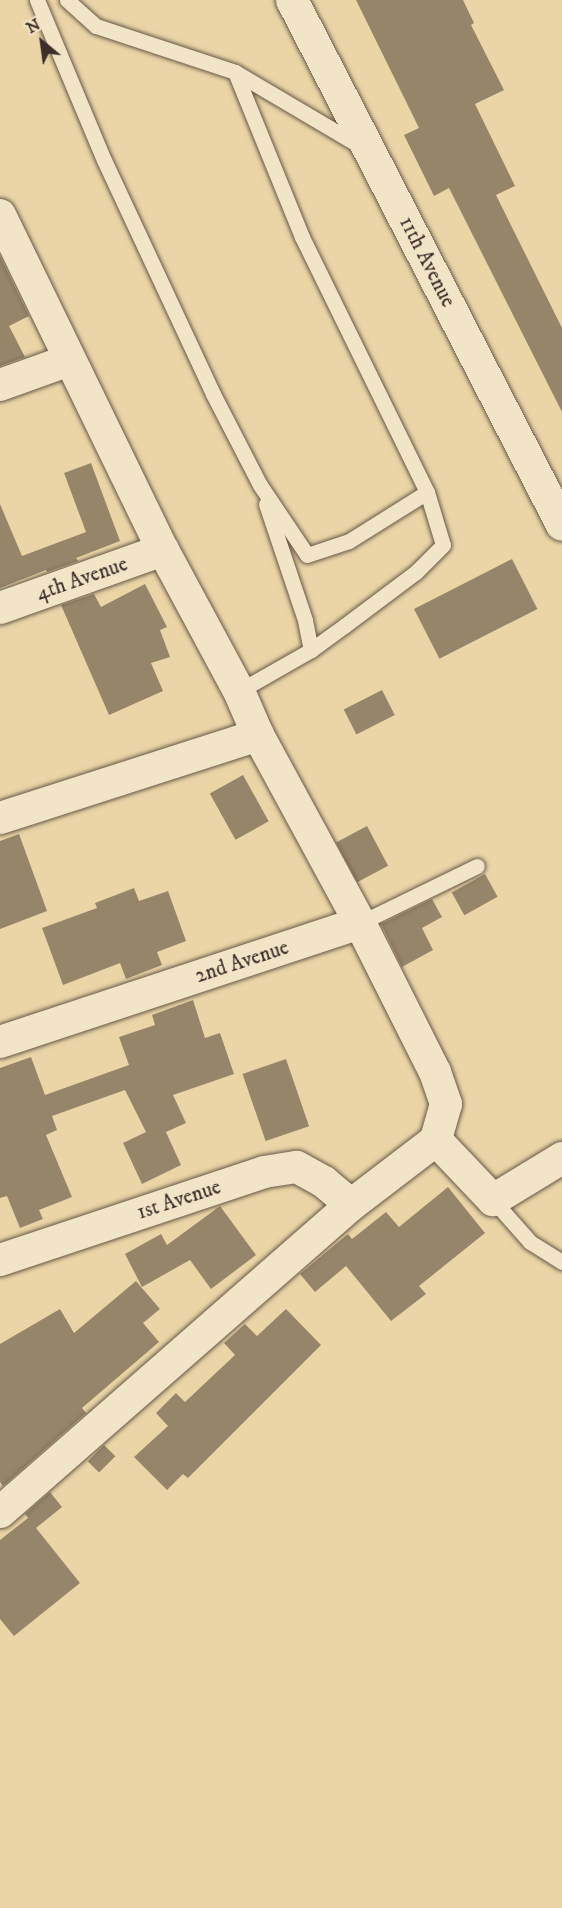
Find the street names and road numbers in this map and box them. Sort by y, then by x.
street label: 11th Avenue [393,213,461,311]
street label: 4th Avenue [33,552,131,606]
street label: 2nd Avenue [192,935,292,989]
street label: 1st Avenue [134,1175,224,1225]

